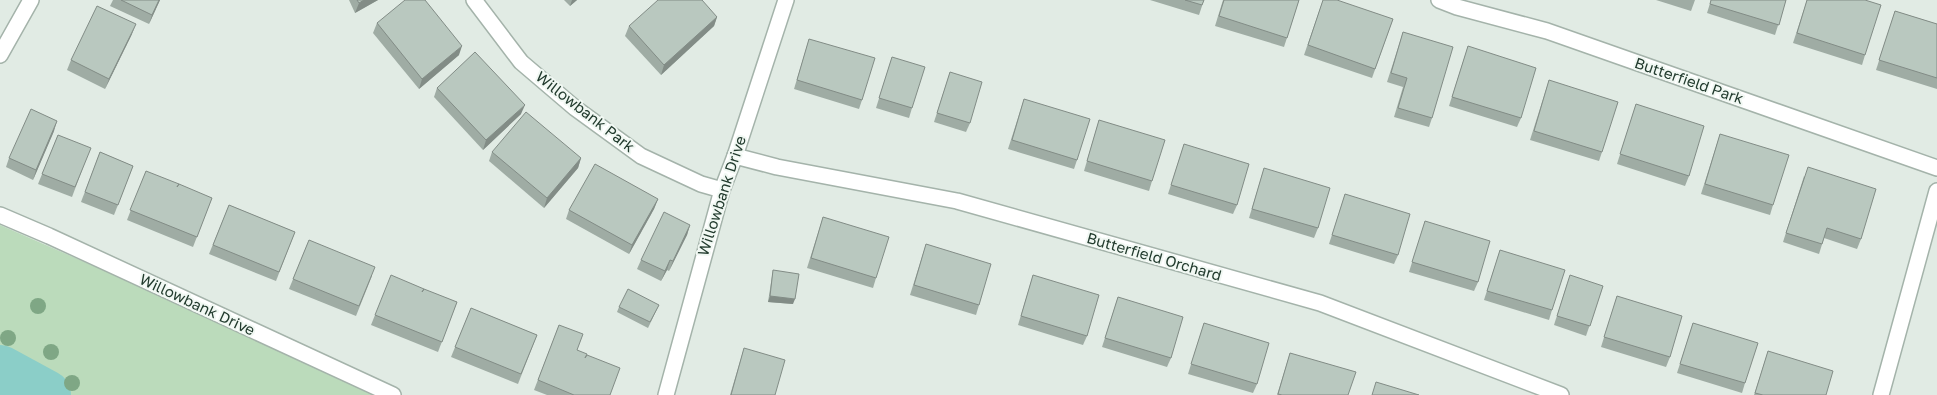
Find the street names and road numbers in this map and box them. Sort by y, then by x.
street label: Butterfield Park [1632,53,1747,107]
street label: Willowbank Park [533,67,639,156]
street label: Willowbank Drive [693,133,749,258]
street label: Butterfield Orchard [1085,228,1224,284]
street label: Willowbank Drive [137,269,258,339]

